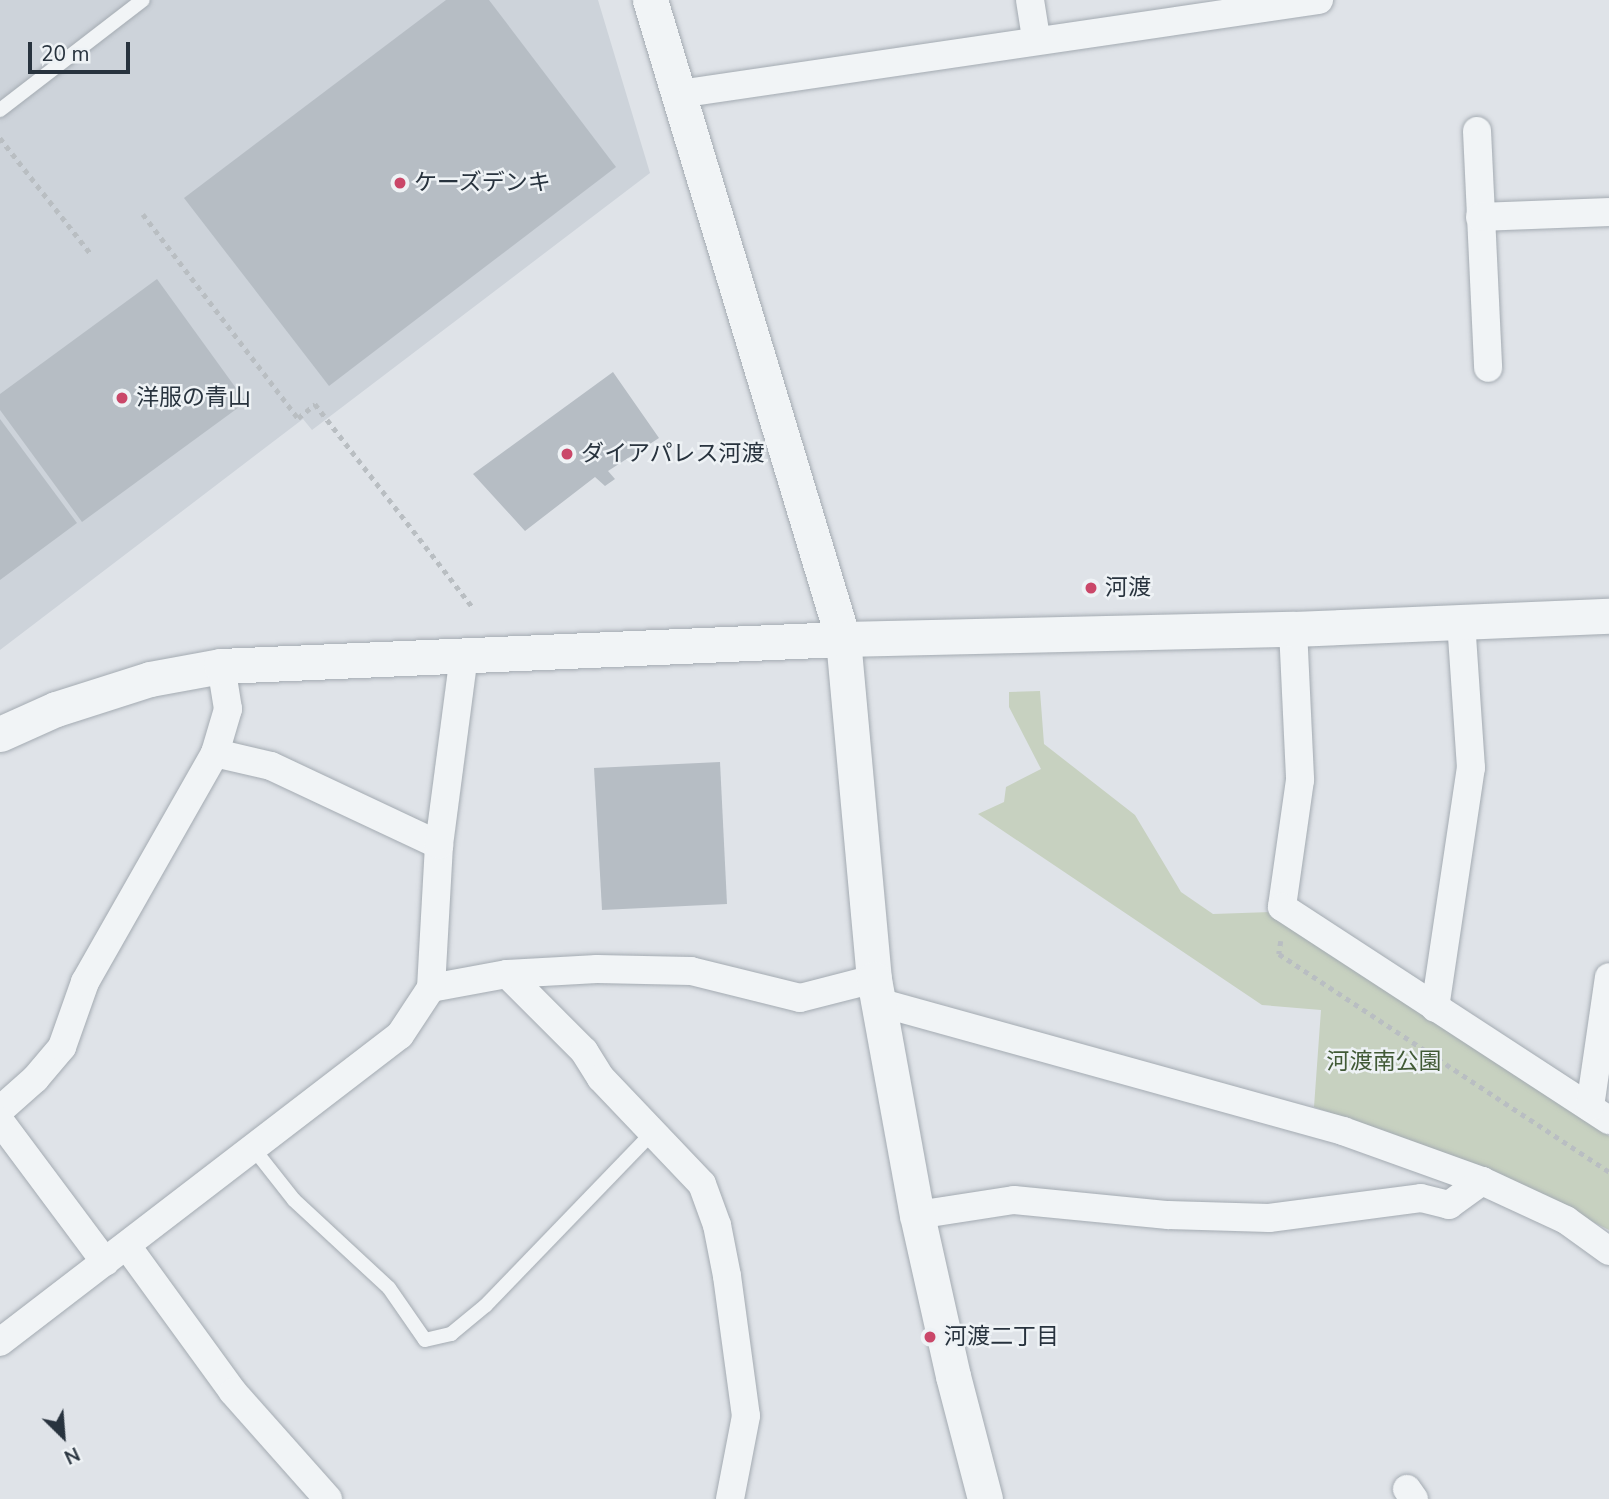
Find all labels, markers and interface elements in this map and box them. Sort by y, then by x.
scale bar [32,28,133,72]
text: 20 m [41,40,90,68]
place label: ケーズデンキ [414,169,552,197]
marker: ケーズデンキ [392,175,408,191]
place label: 洋服の青山 [136,384,251,412]
marker: 洋服の青山 [114,390,130,406]
place label: ダイアパレス河渡 [581,440,765,468]
marker: ダイアパレス河渡 [559,446,575,462]
place label: 河渡 [1105,574,1151,602]
marker: 河渡 [1083,580,1099,596]
park label: 河渡南公園 [1327,1048,1441,1076]
place label: 河渡二丁目 [944,1323,1059,1351]
marker: 河渡二丁目 [922,1329,938,1345]
north arrow [28,1401,98,1471]
text: N [60,1440,84,1470]

